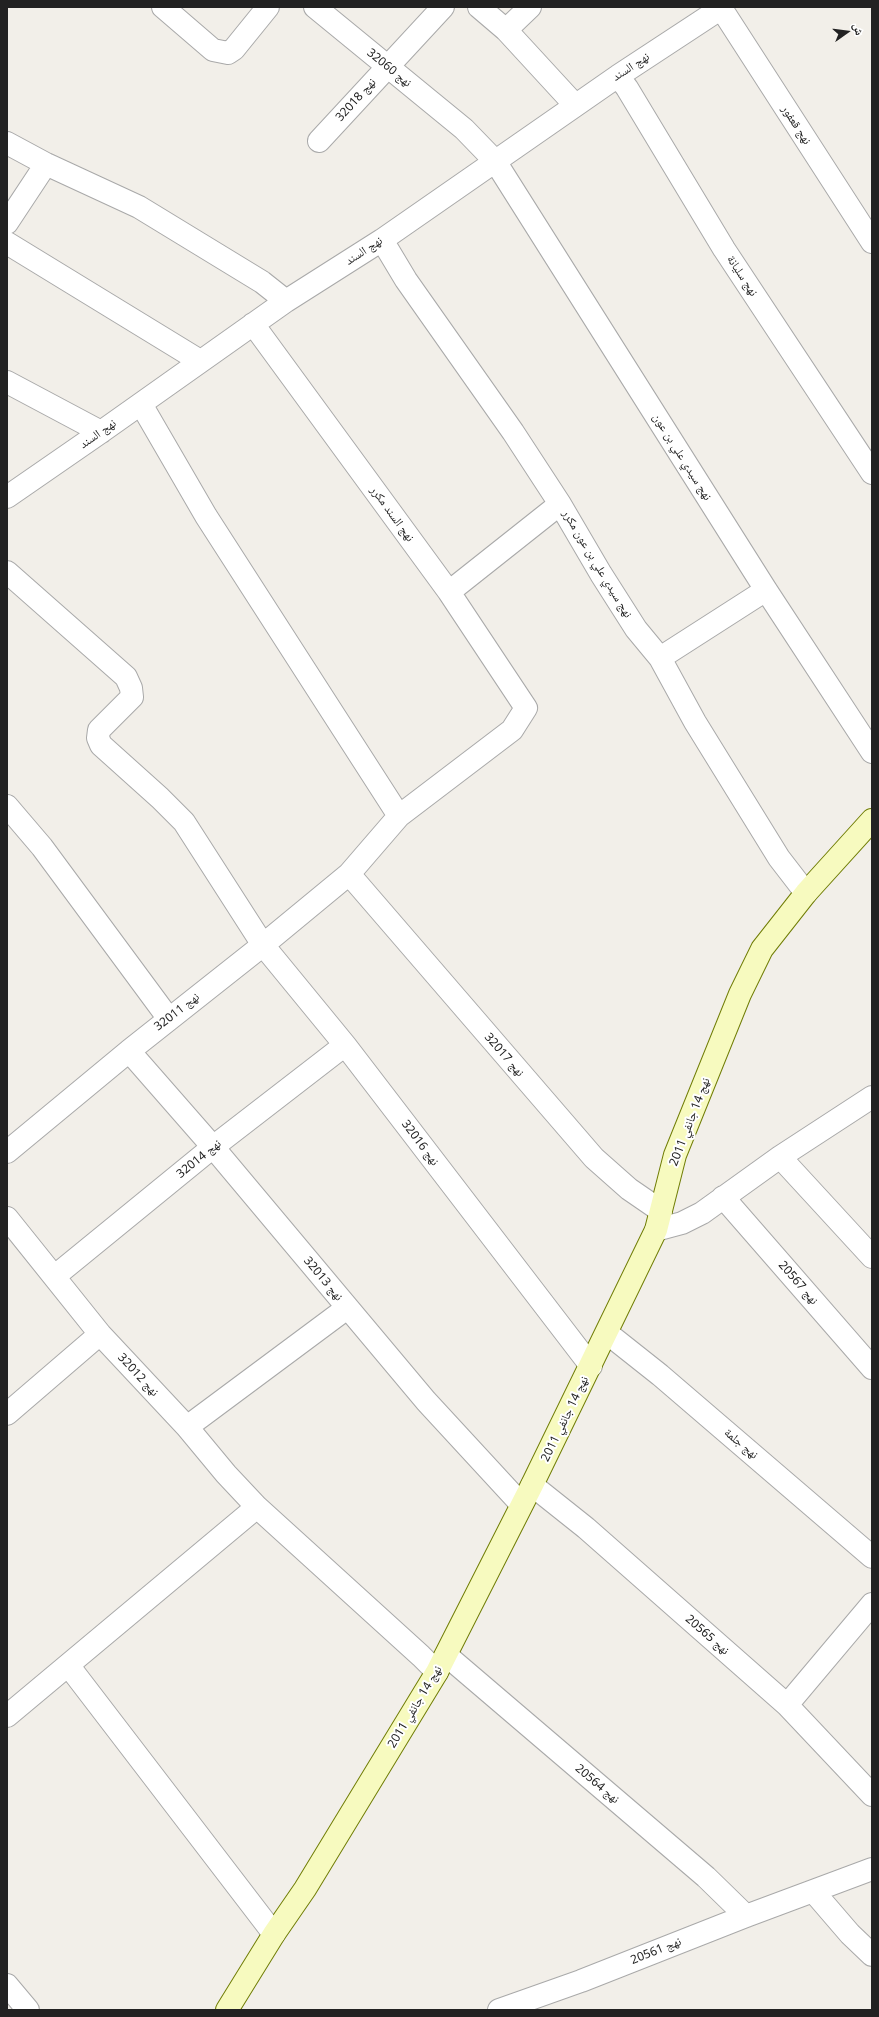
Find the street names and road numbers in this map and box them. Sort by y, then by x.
street label: نهج 32060 [364,46,414,90]
street label: نهج السند [610,50,652,84]
street label: نهج 32018 [333,75,379,125]
street label: نهج قعفور [778,103,814,147]
street label: نهج السند [343,234,385,268]
street label: نهج سليانة [723,253,761,299]
street label: نهج سيدي علي بن عون [649,411,715,503]
street label: نهج السند [77,416,119,452]
street label: نهج السند مكرر [367,483,417,545]
street label: نهج سيدي علي بن عون مكرر [559,507,635,621]
street label: نهج 32011 [152,990,202,1034]
street label: نهج 32017 [481,1030,527,1080]
street label: نهج 14 جانفي 2011 [667,1076,713,1168]
street label: نهج 32016 [398,1117,442,1169]
street label: نهج 32014 [174,1137,224,1181]
street label: نهج 32013 [300,1254,346,1304]
street label: نهج 20567 [775,1258,821,1308]
street label: نهج 32012 [115,1351,161,1399]
street label: نهج 14 جانفي 2011 [538,1374,592,1464]
street label: نهج جلمة [721,1426,761,1462]
street label: نهج 20565 [682,1612,732,1658]
street label: نهج 14 جانفي 2011 [385,1663,445,1751]
street label: نهج 20564 [572,1761,622,1807]
street label: نهج 20561 [629,1934,683,1968]

